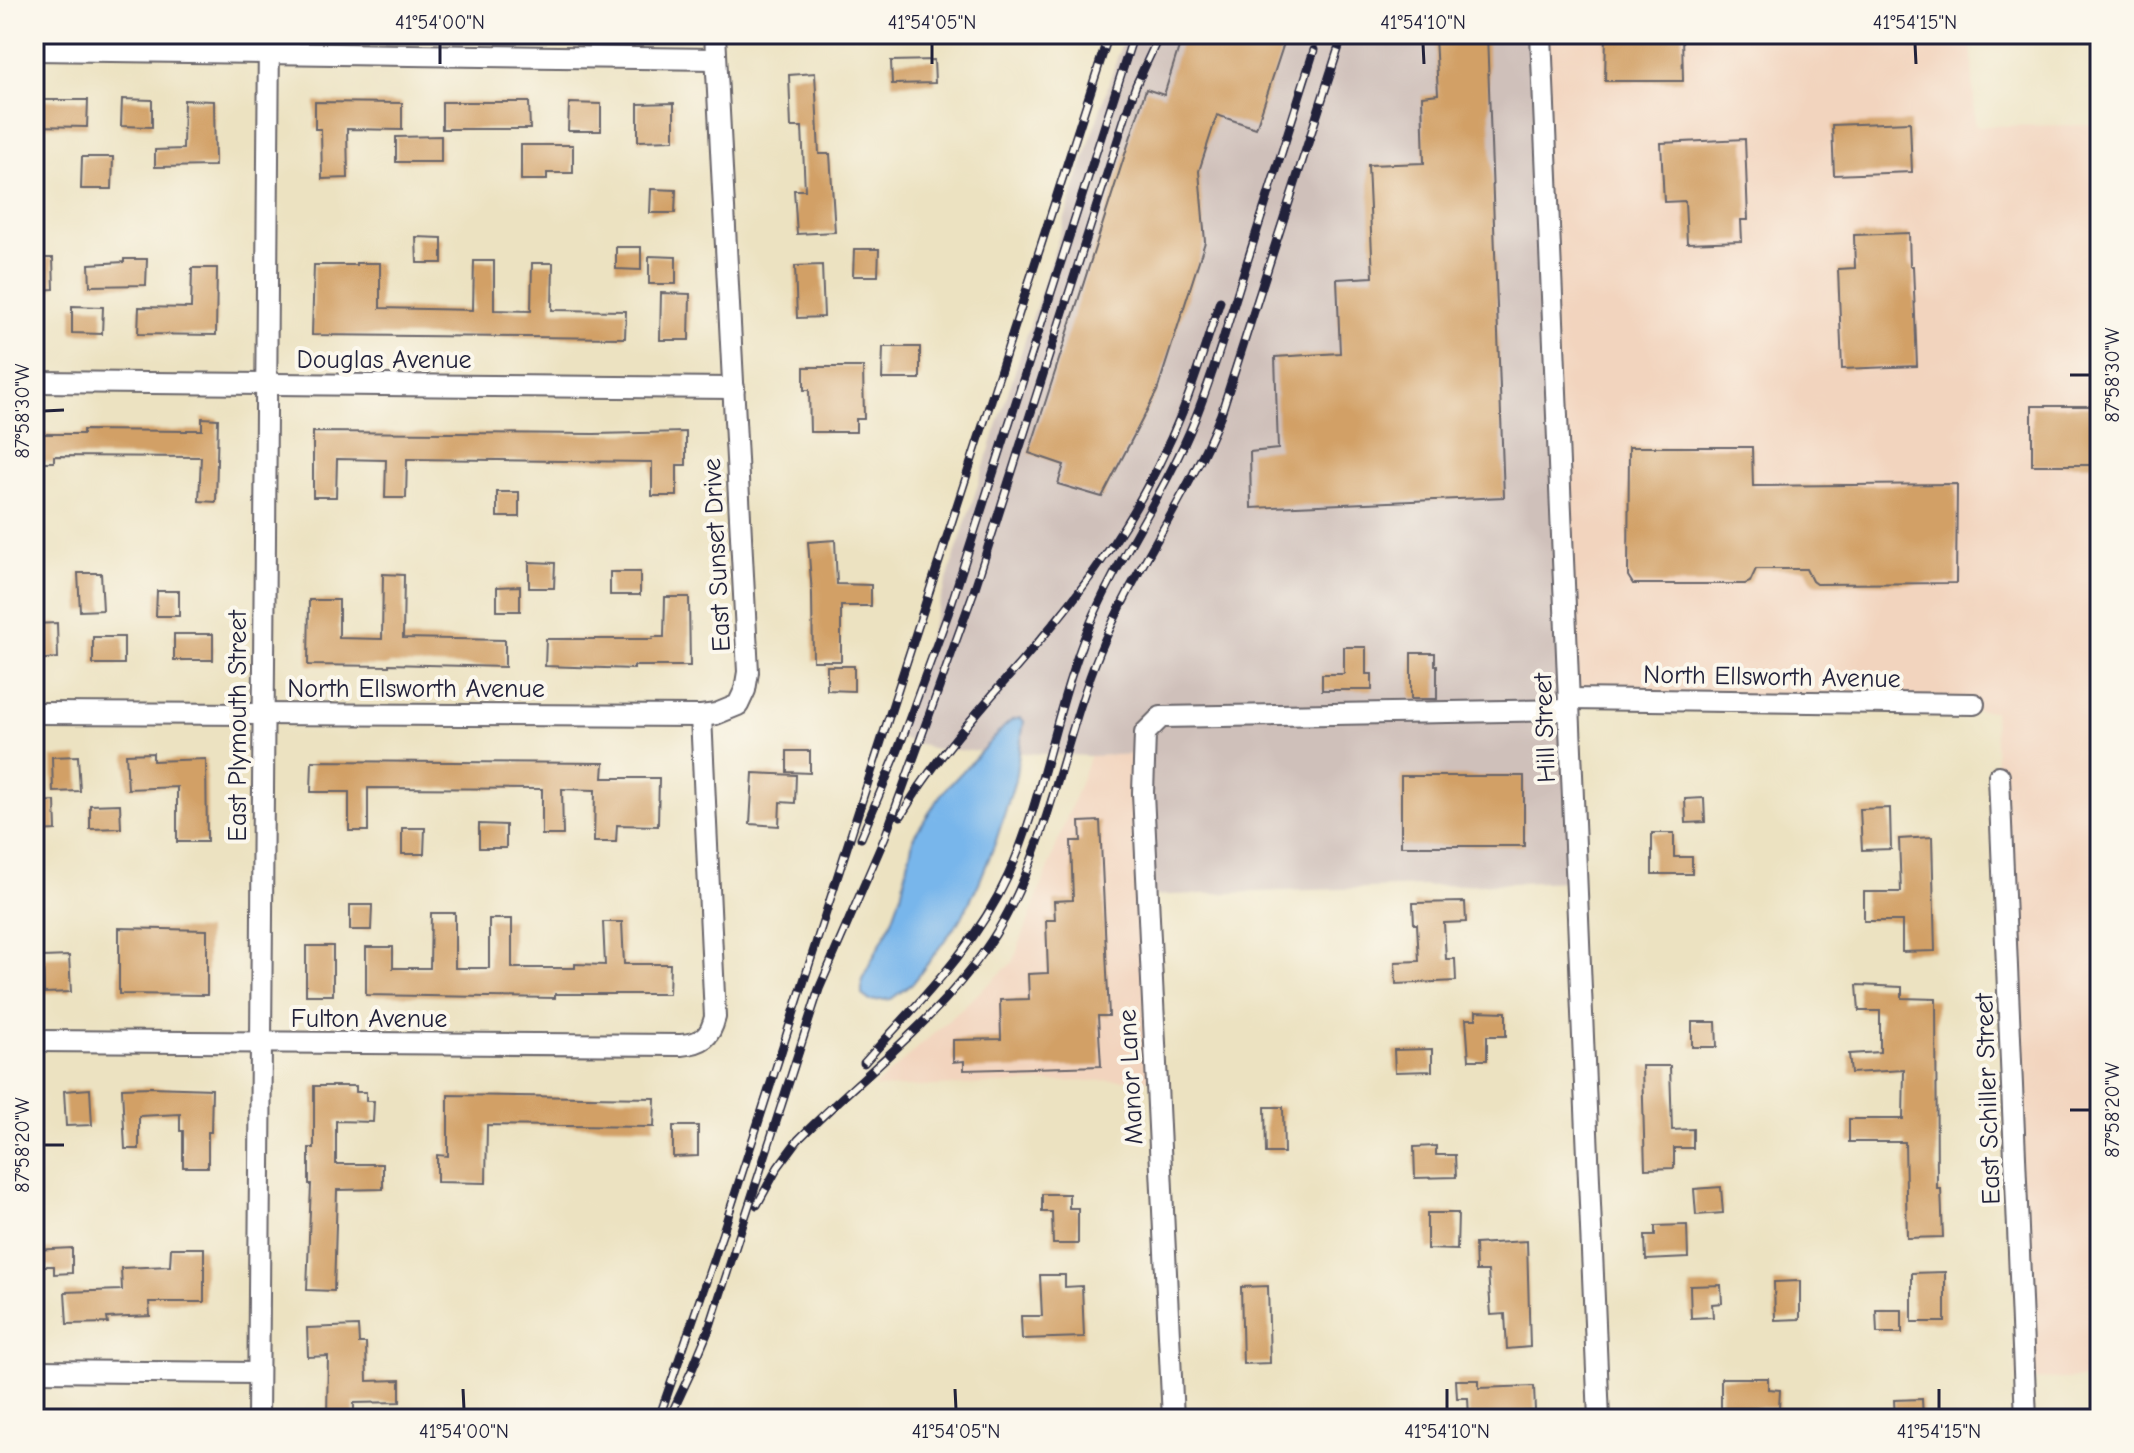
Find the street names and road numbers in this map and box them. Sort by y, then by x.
street label: Douglas Avenue [297,345,471,375]
street label: East Sunset Drive [697,457,737,653]
street label: East Plymouth Street [223,609,253,842]
street label: North Ellsworth Avenue [1643,660,1901,694]
street label: Hill Street [1528,671,1562,783]
street label: North Ellsworth Avenue [287,674,545,704]
street label: East Schiller Street [1969,991,2007,1205]
street label: Fulton Avenue [291,1004,447,1034]
street label: Manor Lane [1112,1008,1150,1146]

